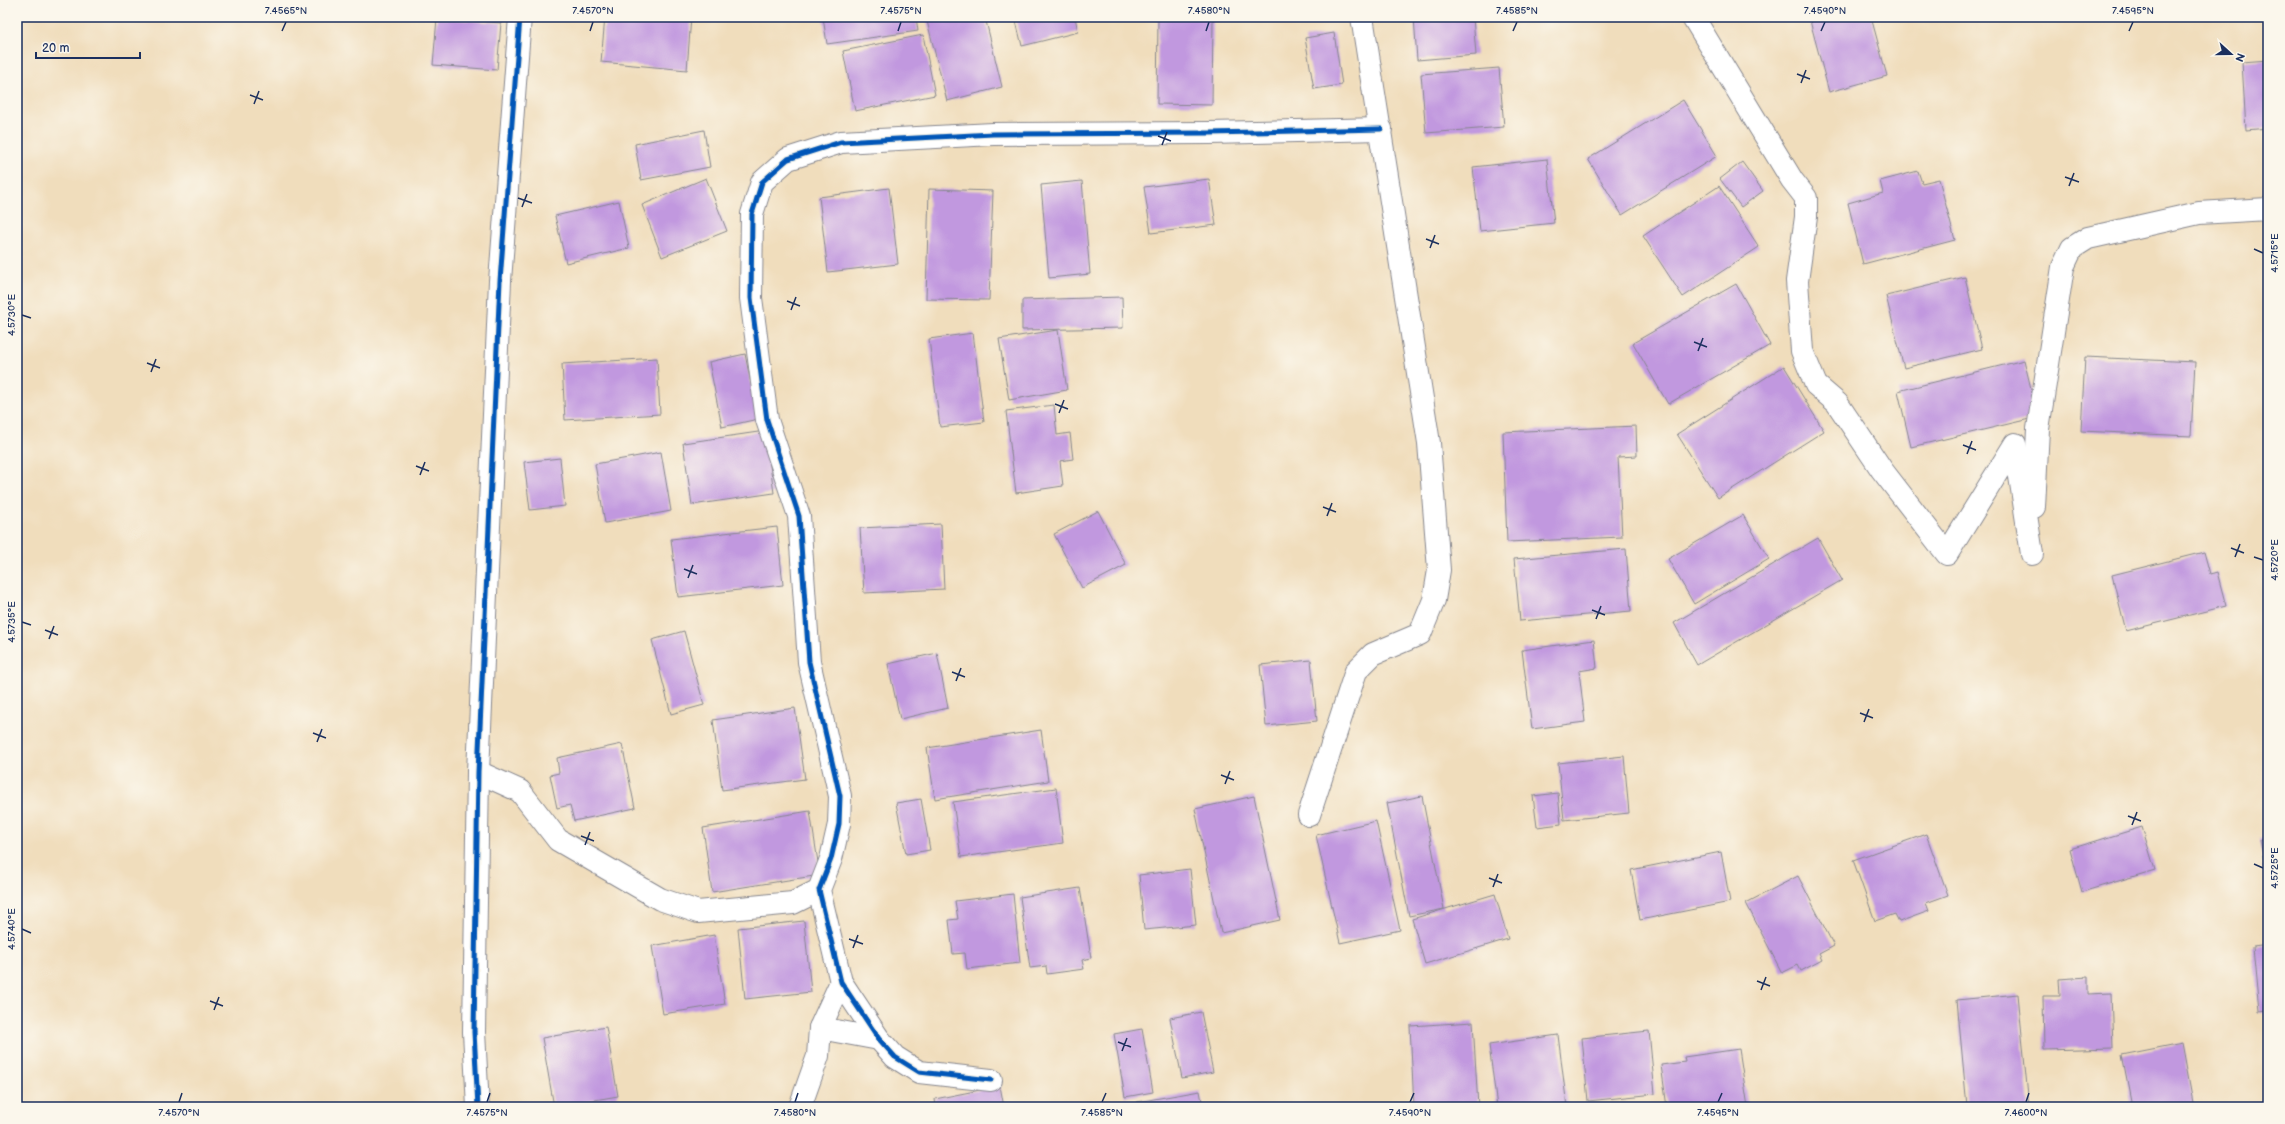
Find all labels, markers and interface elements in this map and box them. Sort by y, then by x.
text: 7.4565°N [265,5,307,17]
text: 7.4570°N [572,5,614,17]
text: 7.4575°N [880,5,922,17]
text: 7.4580°N [1188,5,1230,17]
text: 7.4585°N [1496,5,1538,17]
text: 7.4590°N [1804,5,1846,17]
text: 7.4595°N [2112,5,2154,17]
scale bar [36,34,140,60]
north arrow [2211,34,2251,74]
text: 20 m [42,41,69,56]
text: N [2232,51,2247,64]
text: 4.5715°E [2269,233,2281,273]
text: 4.5730°E [6,294,18,336]
text: 4.5720°E [2269,539,2281,581]
text: 4.5735°E [6,601,18,643]
text: 4.5725°E [2269,847,2281,889]
text: 4.5740°E [6,908,18,950]
text: 7.4570°N [158,1107,200,1119]
text: 7.4575°N [466,1107,508,1119]
text: 7.4580°N [774,1107,816,1119]
text: 7.4585°N [1081,1107,1123,1119]
text: 7.4590°N [1389,1107,1431,1119]
text: 7.4595°N [1697,1107,1739,1119]
text: 7.4600°N [2005,1107,2047,1119]

